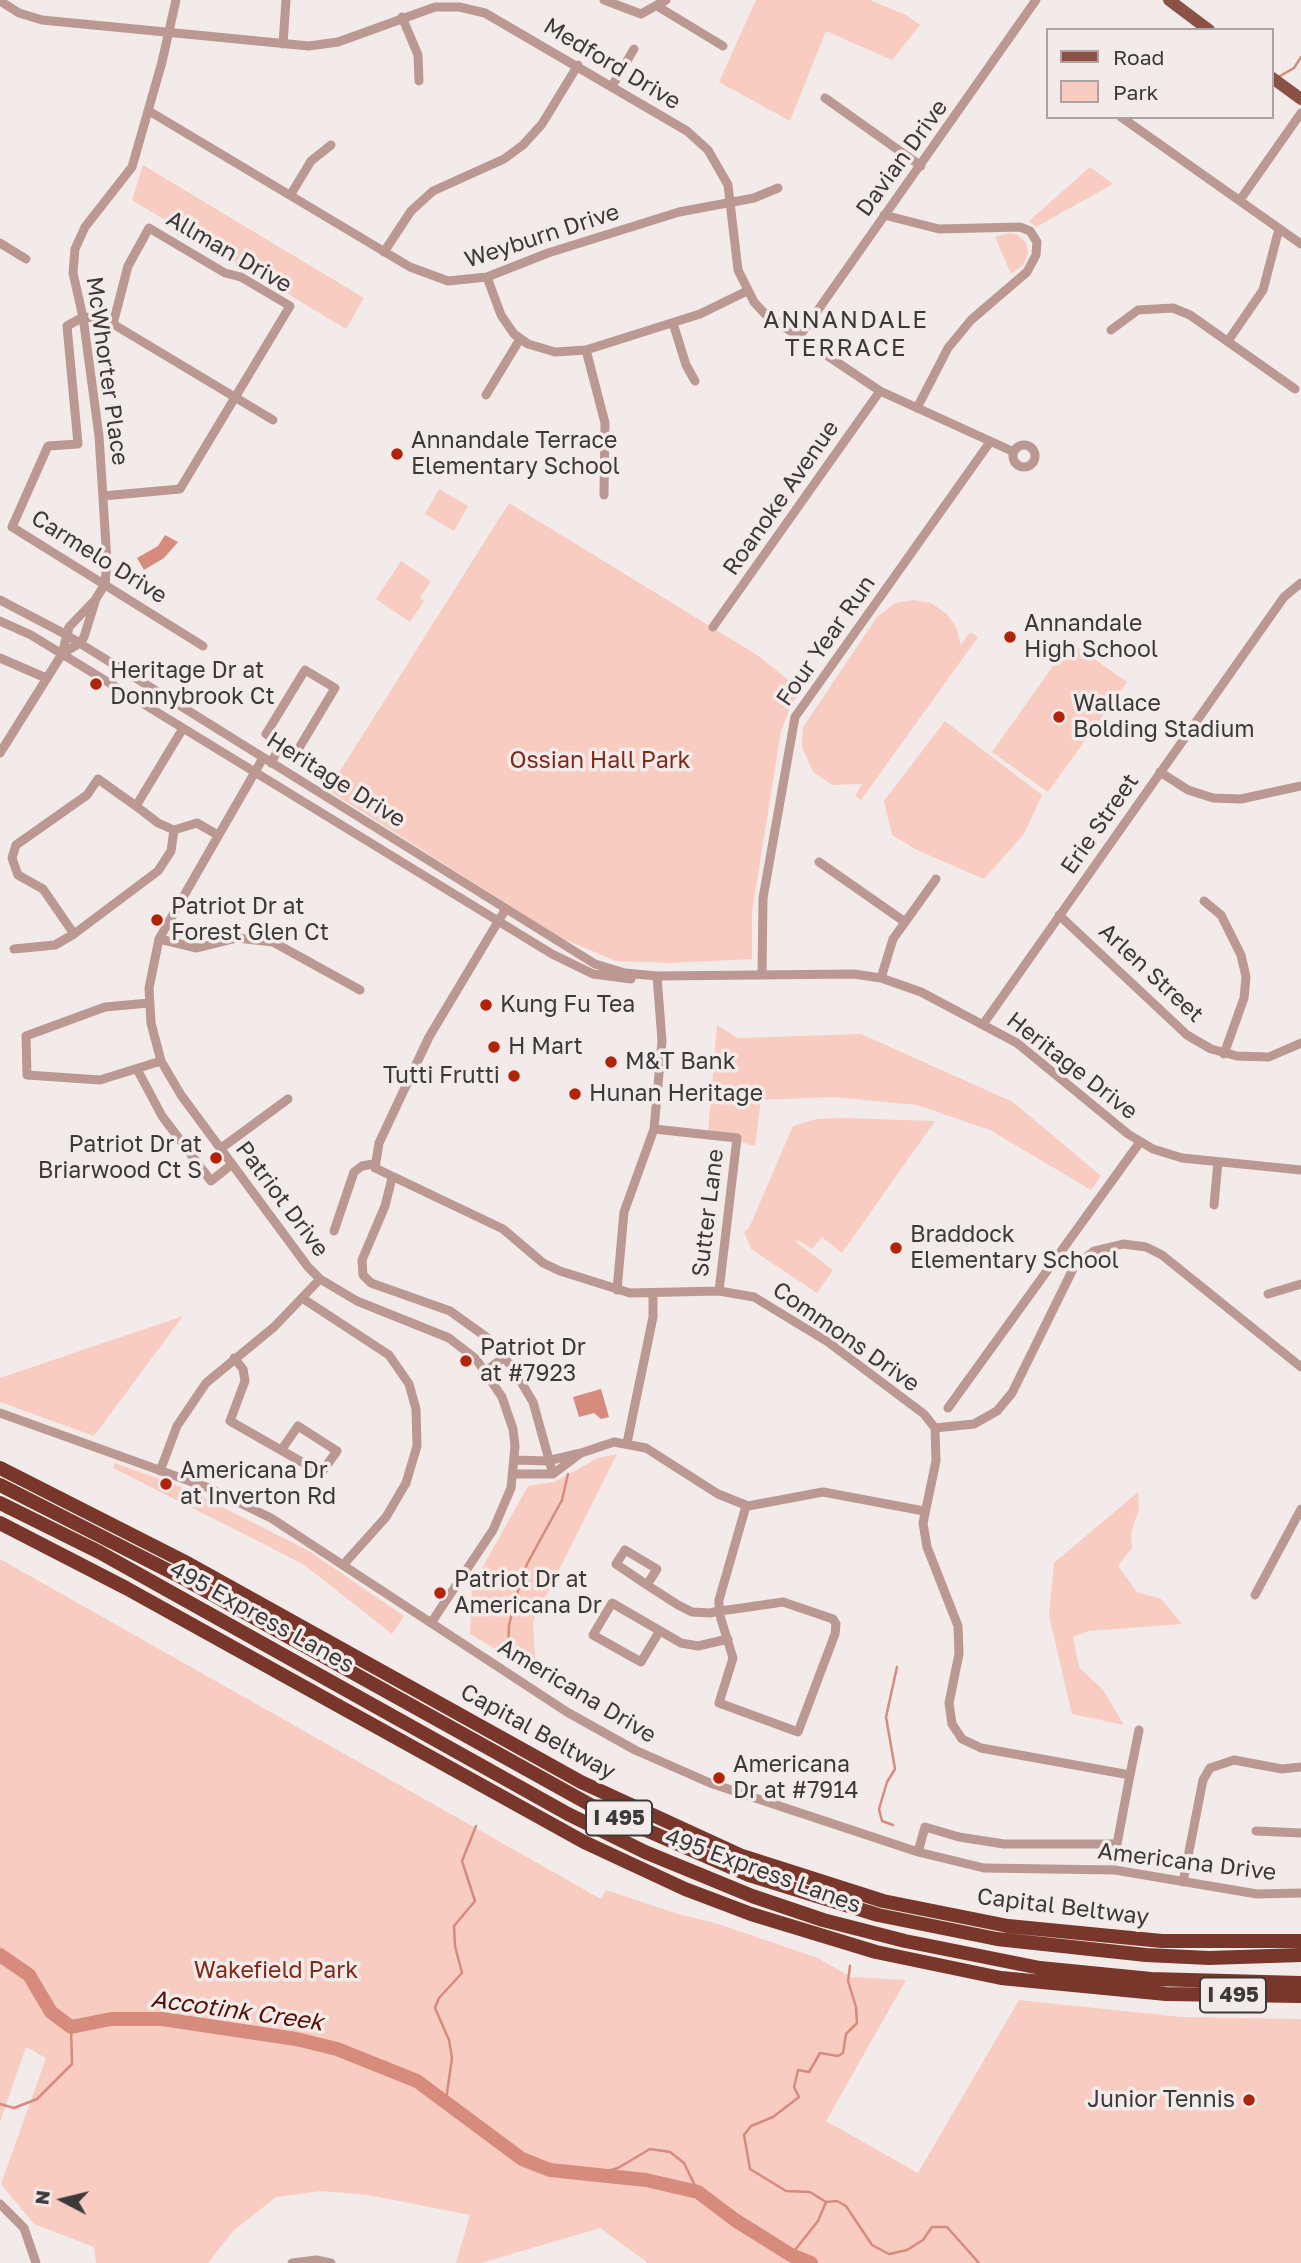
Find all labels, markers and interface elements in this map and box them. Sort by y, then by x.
street label: Medford Drive [539,12,685,116]
legend [1046,28,1273,119]
text: Road [1113,44,1164,70]
text: Park [1113,79,1158,105]
street label: Davian Drive [850,94,954,222]
street label: Weyburn Drive [461,198,623,274]
street label: Allman Drive [162,205,296,299]
street label: McWhorter Place [80,275,134,467]
district label: ANNANDALE TERRACE [764,306,928,362]
street label: Roanoke Avenue [717,415,845,581]
place label: Annandale Terrace Elementary School [411,427,620,481]
marker: Annandale Terrace Elementary School [389,446,405,462]
street label: Carmelo Drive [26,504,172,610]
street label: Four Year Run [771,570,881,712]
place label: Annandale High School [1024,610,1158,664]
marker: Annandale High School [1002,629,1018,645]
place label: Heritage Dr at Donnybrook Ct [110,657,275,711]
marker: Heritage Dr at Donnybrook Ct [88,676,104,692]
place label: Wallace Bolding Stadium [1073,690,1255,744]
marker: Wallace Bolding Stadium [1051,709,1067,725]
street label: Heritage Drive [262,726,410,834]
park label: Ossian Hall Park [509,747,691,775]
street label: Erie Street [1055,768,1145,880]
place label: Patriot Dr at Forest Glen Ct [171,893,329,947]
marker: Patriot Dr at Forest Glen Ct [149,912,165,928]
street label: Arlen Street [1093,918,1209,1028]
place label: Kung Fu Tea [500,991,635,1019]
marker: Kung Fu Tea [478,997,494,1013]
street label: Heritage Drive [1001,1006,1143,1126]
place label: H Mart [508,1033,583,1061]
marker: H Mart [486,1039,502,1055]
place label: M&T Bank [625,1048,736,1076]
marker: M&T Bank [603,1054,619,1070]
place label: Tutti Frutti [383,1062,500,1090]
marker: Tutti Frutti [506,1068,522,1084]
place label: Hunan Heritage [589,1080,763,1108]
marker: Hunan Heritage [567,1086,583,1102]
place label: Patriot Dr at Briarwood Ct S [38,1131,202,1185]
street label: Patriot Drive [230,1136,334,1262]
street label: Sutter Lane [686,1147,730,1279]
marker: Patriot Dr at Briarwood Ct S [208,1150,224,1166]
place label: Braddock Elementary School [910,1221,1119,1275]
marker: Braddock Elementary School [888,1240,904,1256]
street label: Commons Drive [767,1276,925,1398]
place label: Patriot Dr at #7923 [480,1334,586,1388]
marker: Patriot Dr at #7923 [458,1353,474,1369]
place label: Americana Dr at Inverton Rd [180,1457,336,1511]
marker: Americana Dr at Inverton Rd [158,1476,174,1492]
street label: 495 Express Lanes [165,1555,359,1679]
place label: Patriot Dr at Americana Dr [454,1566,602,1620]
marker: Patriot Dr at Americana Dr [432,1585,448,1601]
street label: Americana Drive [493,1633,661,1749]
street label: Capital Beltway [456,1678,620,1786]
place label: Americana Dr at #7914 [733,1751,858,1805]
marker: Americana Dr at #7914 [711,1770,727,1786]
road number: I 495 [586,1800,652,1836]
street label: 495 Express Lanes [661,1823,865,1919]
street label: Americana Drive [1096,1837,1278,1887]
street label: Capital Beltway [976,1883,1150,1931]
park label: Wakefield Park [194,1957,358,1985]
road number: I 495 [1200,1978,1266,2012]
water label: Accotink Creek [149,1985,325,2037]
place label: Junior Tennis [1087,2086,1235,2114]
marker: Junior Tennis [1241,2092,1257,2108]
north arrow [28,2165,98,2235]
text: N [29,2189,54,2206]

